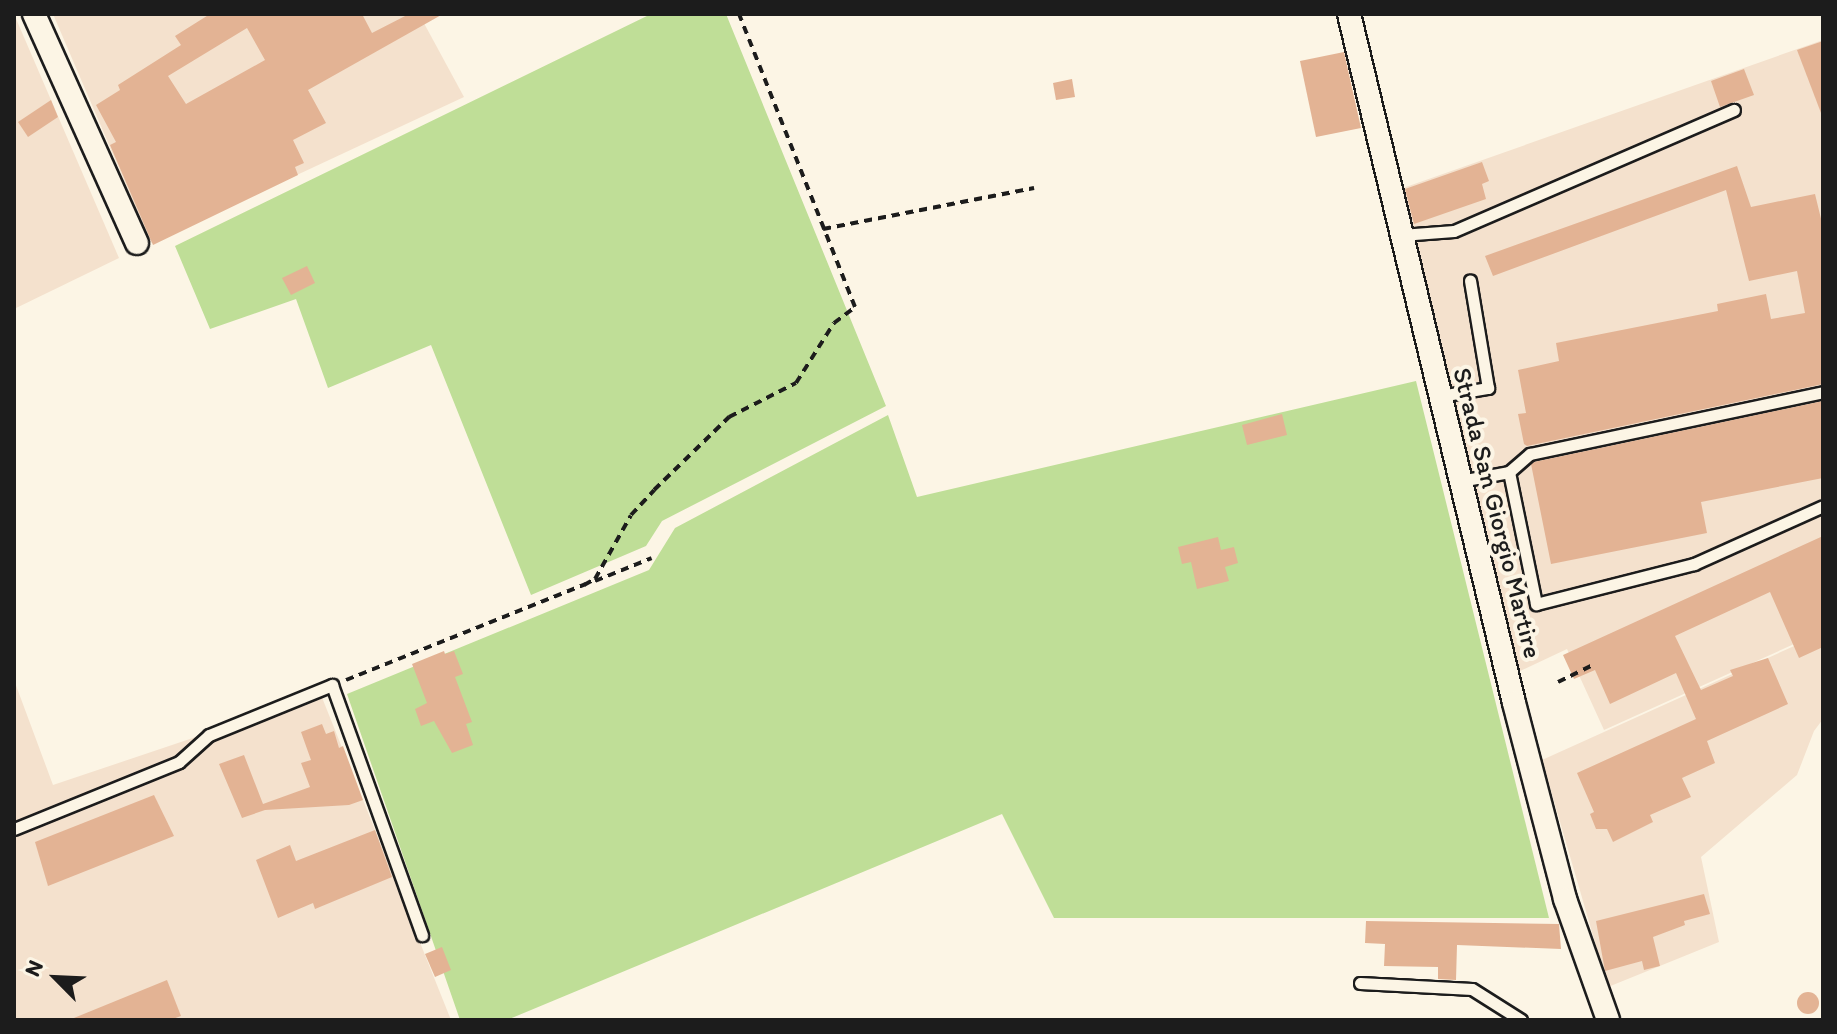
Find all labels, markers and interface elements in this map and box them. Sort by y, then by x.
street label: Strada San Giorgio Martire [1446,364,1548,662]
north arrow [16,938,96,1018]
text: N [18,956,49,980]

